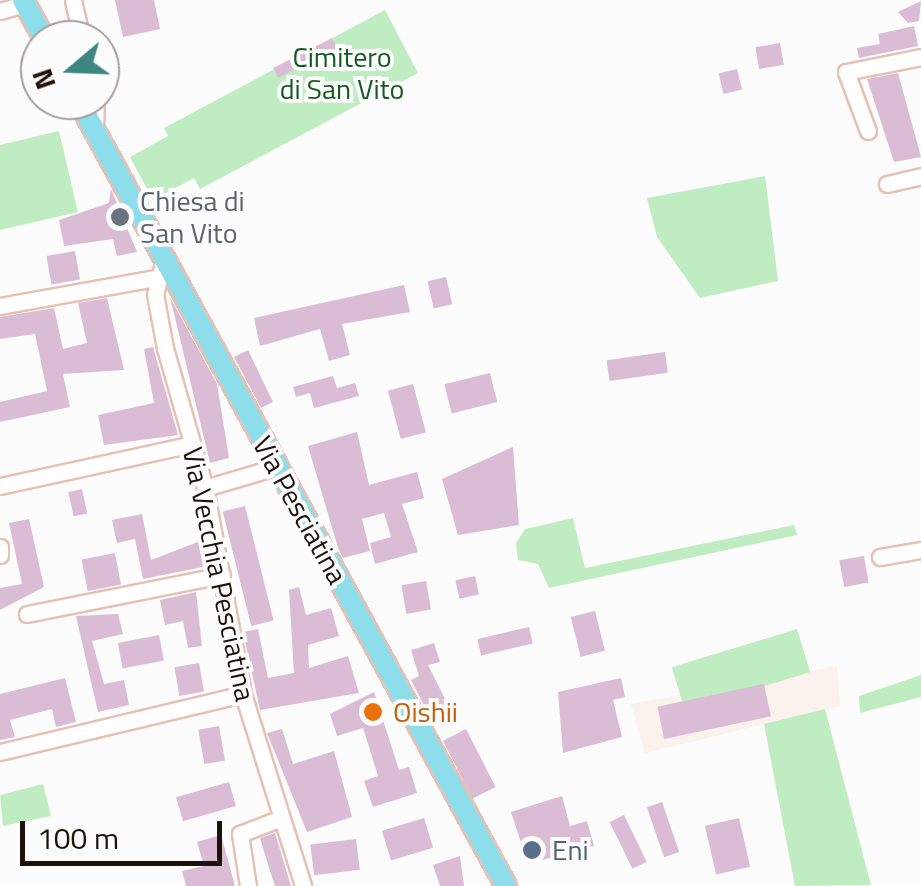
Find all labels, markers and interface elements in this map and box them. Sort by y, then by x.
north arrow [20,20,120,120]
park label: Cimitero di San Vito [280,40,404,106]
text: N [20,63,67,95]
place label: Chiesa di San Vito [140,184,245,250]
marker: Chiesa di San Vito [109,206,131,228]
street label: Via Pesciatina [246,430,354,590]
street label: Via Vecchia Pesciatina [176,444,262,704]
place label: Oishii [393,695,458,729]
marker: Oishii [362,701,384,723]
scale bar [25,801,228,863]
text: 100 m [37,815,119,861]
place label: Eni [552,833,589,867]
marker: Eni [521,839,543,861]

